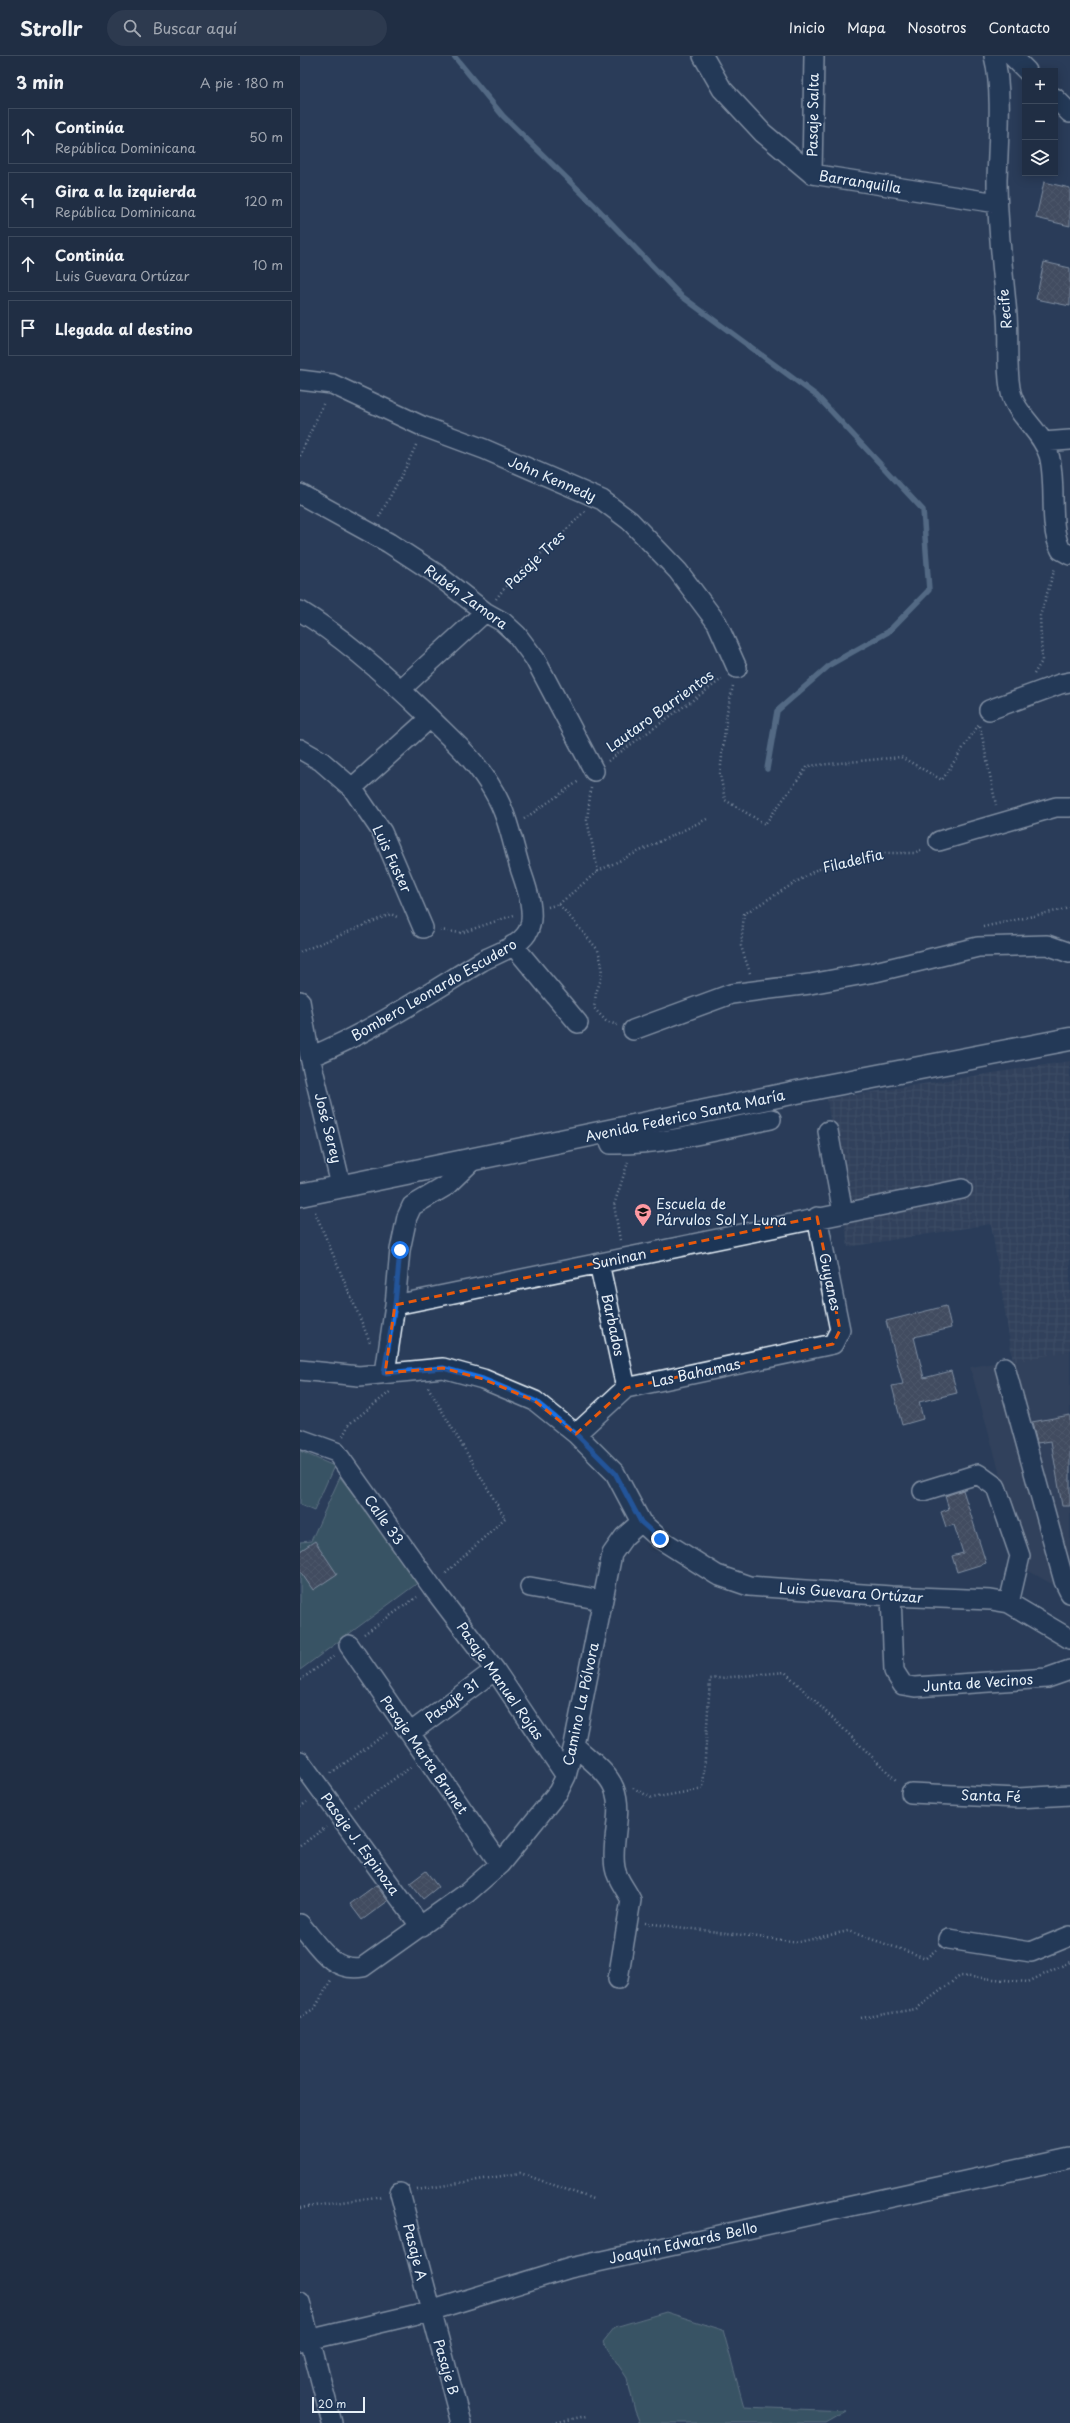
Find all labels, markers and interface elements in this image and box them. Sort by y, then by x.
search box [107,10,387,46]
text: Strollr [20,14,83,42]
text: Buscar aquí [153,16,237,39]
icon: search [121,17,143,39]
text: Inicio [789,17,825,38]
text: Mapa [847,17,885,38]
text: Nosotros [907,17,967,38]
text: Contacto [989,17,1050,38]
map controls [1022,68,1058,176]
button: + [1022,68,1058,104]
text: 3 min [16,69,64,95]
text: A pie · 180 m [200,73,284,92]
street label: Pasaje Salta [801,73,824,157]
button: − [1022,104,1058,140]
text: Continúa [55,115,124,138]
icon: ahead [17,125,39,147]
text: 50 m [249,127,283,146]
text: República Dominicana [55,138,196,157]
button: layers [1022,140,1058,176]
street label: Barranquilla [817,165,903,198]
text: Gira a la izquierda [55,179,196,202]
icon: left [17,189,39,211]
text: 120 m [244,191,283,210]
text: República Dominicana [55,202,196,221]
text: Continúa [55,243,124,266]
icon: ahead [17,253,39,275]
text: 10 m [253,255,283,274]
text: Luis Guevara Ortúzar [55,266,189,285]
street label: Recife [992,288,1017,330]
icon: arrive [17,317,39,339]
text: Llegada al destino [55,317,193,340]
street label: John Kennedy [505,450,600,507]
street label: Pasaje Tres [500,526,569,594]
street label: Rubén Zamora [420,559,513,634]
street label: Lautaro Barrientos [602,664,718,757]
street label: Luis Fuster [368,821,418,897]
street label: Filadelfia [821,843,886,878]
street label: Bombero Leonardo Escudero [347,933,521,1046]
street label: Avenida Federico Santa María [583,1084,787,1147]
street label: José Serey [310,1090,347,1165]
place label: Escuela de Párvulos Sol Y Luna [656,1193,787,1230]
school or university icon: Escuela de Párvulos Sol Y Luna [633,1202,653,1227]
route start [391,1241,409,1259]
street label: Suninan [590,1242,648,1275]
street label: Guyanes [814,1251,847,1313]
street label: Barbados [597,1292,630,1358]
street label: Las Bahamas [650,1353,742,1392]
street label: Calle 33 [359,1490,409,1549]
route end [651,1530,669,1548]
street label: Luis Guevara Ortúzar [778,1577,925,1608]
street label: Pasaje Manuel Rojas [452,1618,549,1744]
street label: Camino La Pólvora [557,1640,604,1768]
street label: Junta de Vecinos [922,1668,1034,1697]
street label: Pasaje 31 [420,1673,483,1728]
street label: Pasaje Marta Brunet [375,1691,473,1819]
street label: Santa Fé [961,1784,1022,1807]
street label: Pasaje J. Espinoza [316,1788,405,1900]
street label: Joaquín Edwards Bello [607,2216,759,2269]
street label: Pasaje A [398,2221,433,2283]
street label: Pasaje B [429,2337,464,2397]
scale bar [312,2395,365,2414]
text: 20 m [318,2395,346,2412]

